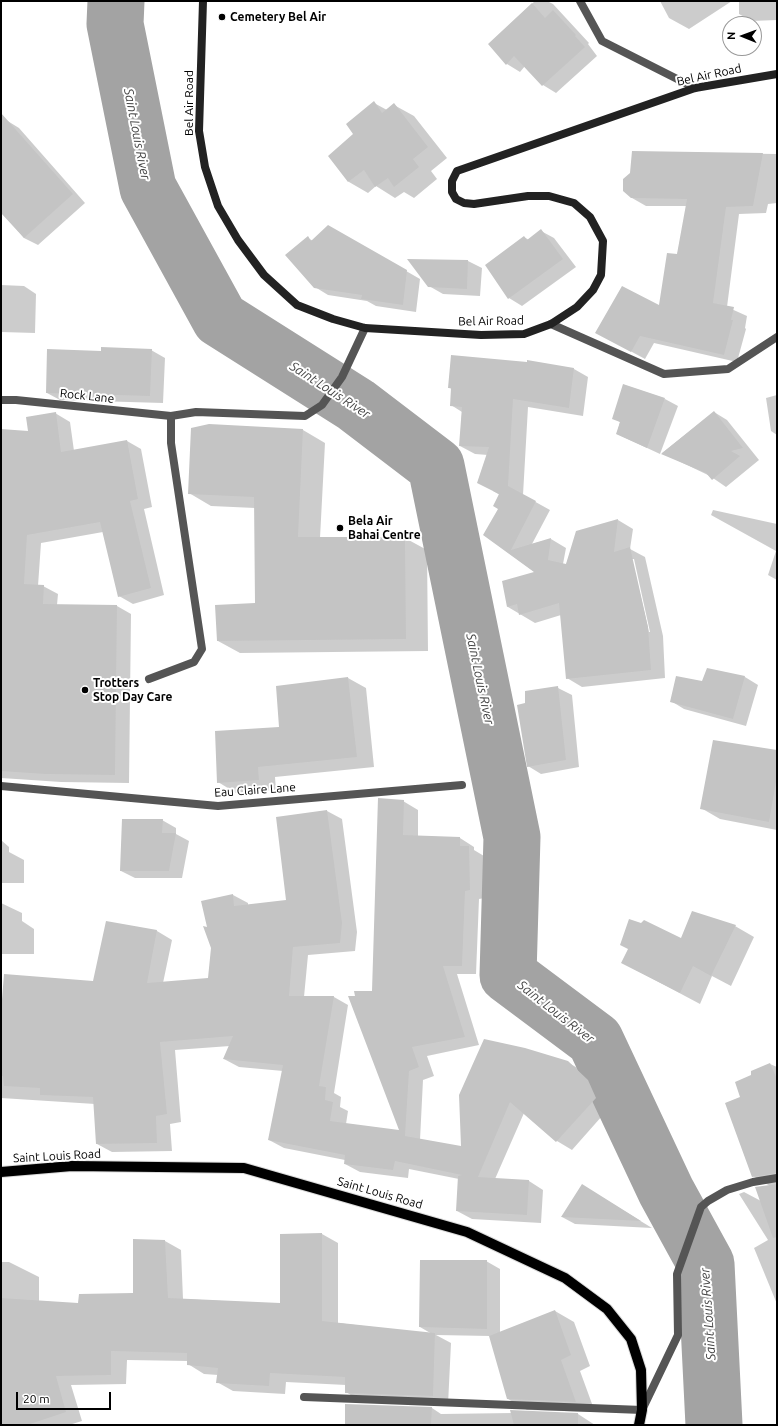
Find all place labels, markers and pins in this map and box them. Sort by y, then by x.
place label: Cemetery Bel Air [230,10,326,24]
marker: Cemetery Bel Air [217,12,227,22]
place label: Bela Air Bahai Centre [348,514,421,542]
marker: Bela Air Bahai Centre [335,523,345,533]
place label: Trotters Stop Day Care [93,676,172,704]
marker: Trotters Stop Day Care [80,685,90,695]

